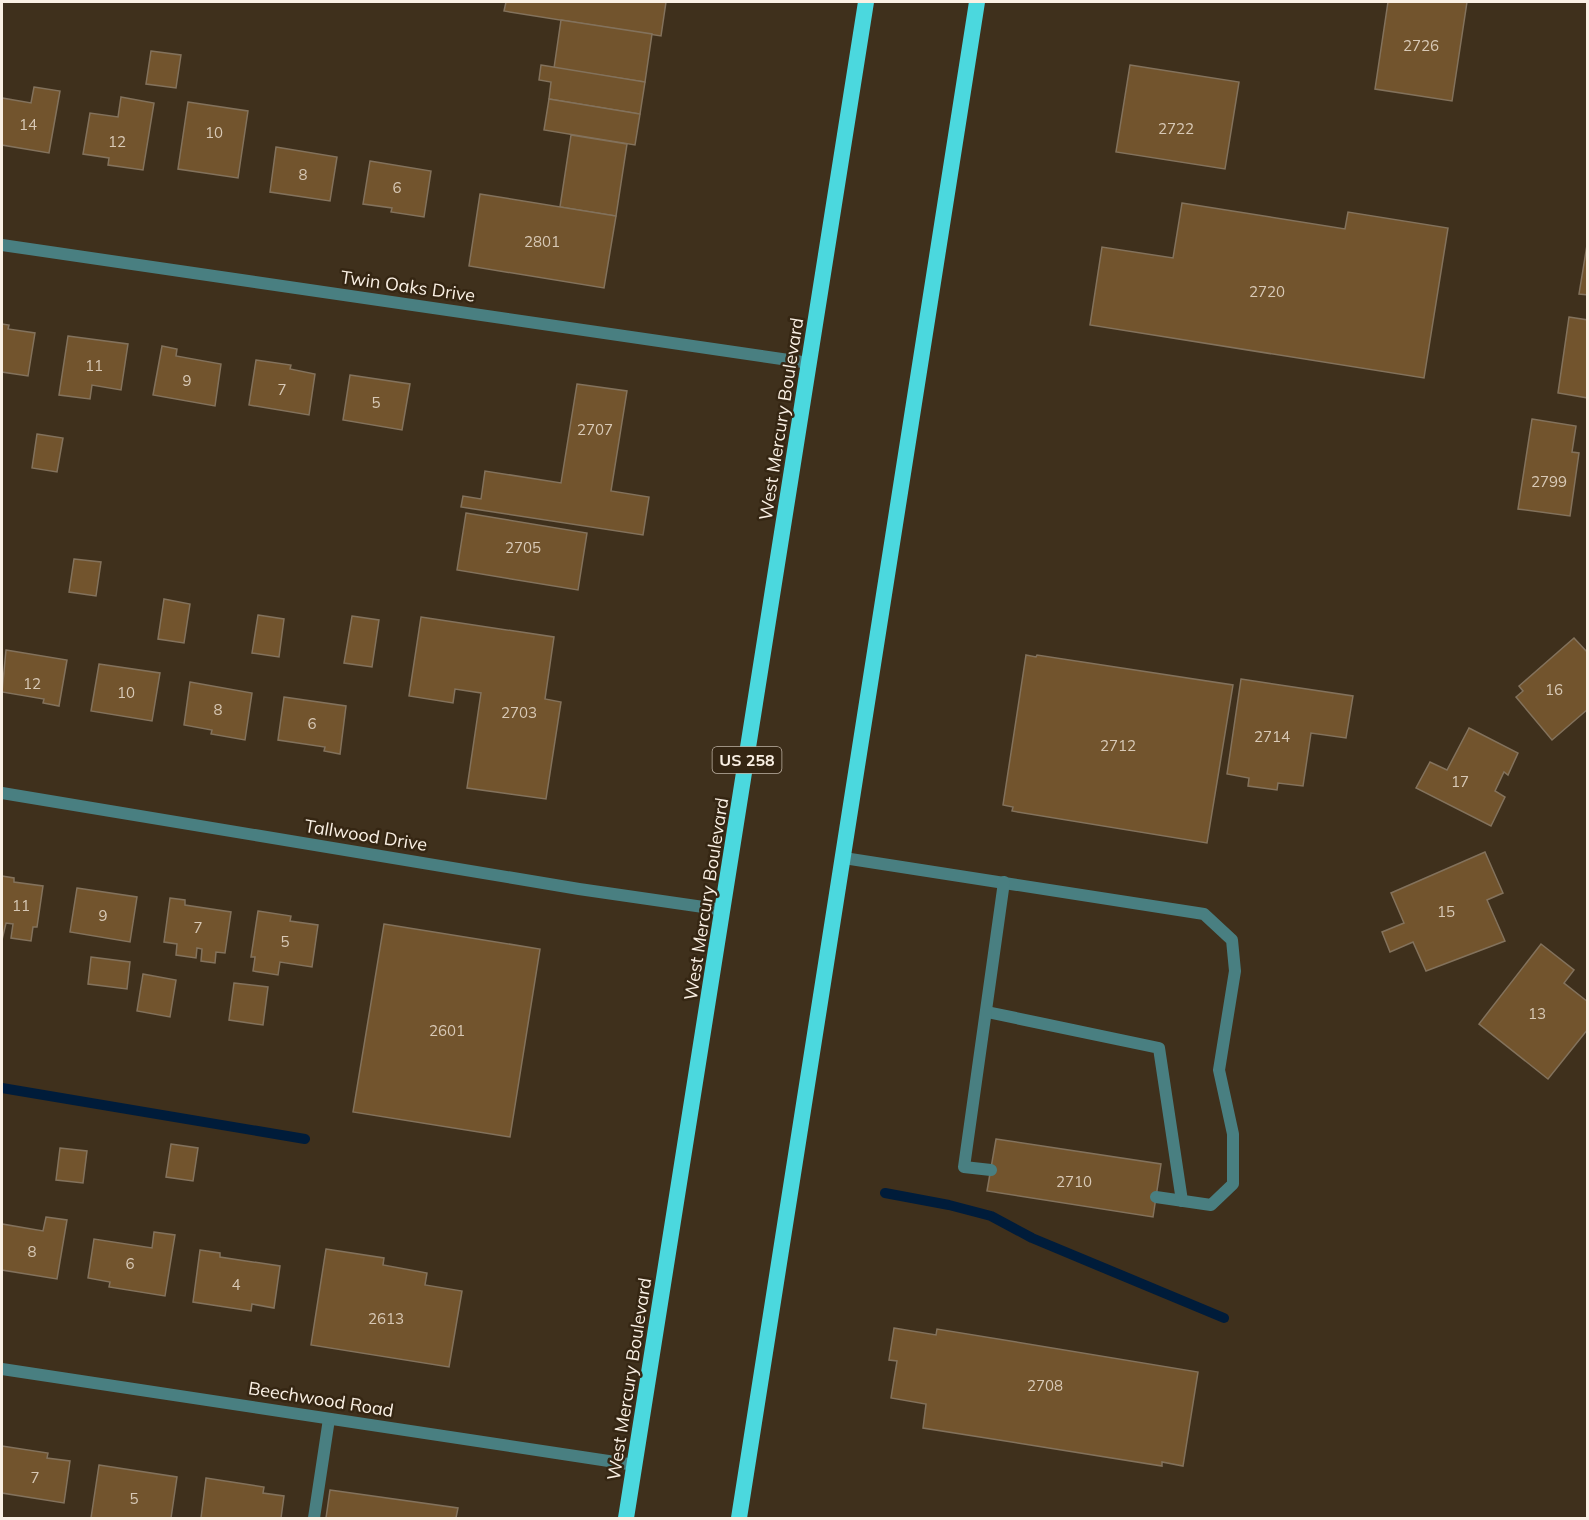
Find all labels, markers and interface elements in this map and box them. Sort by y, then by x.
house number: 2726 [1403,36,1439,55]
house number: 14 [19,115,37,134]
house number: 2722 [1158,119,1194,138]
house number: 10 [205,123,223,142]
house number: 12 [108,132,126,151]
house number: 8 [298,165,308,184]
house number: 6 [392,178,402,197]
house number: 2801 [524,232,560,251]
street label: Twin Oaks Drive [339,265,477,307]
house number: 2720 [1249,282,1285,301]
street label: West Mercury Boulevard [754,316,808,522]
house number: 11 [85,356,103,375]
house number: 9 [182,371,192,390]
house number: 7 [277,380,287,399]
house number: 5 [371,393,381,412]
house number: 2707 [577,420,613,439]
house number: 2799 [1531,472,1567,491]
house number: 2705 [505,538,541,557]
house number: 12 [23,674,41,693]
house number: 16 [1545,680,1563,699]
house number: 10 [117,683,135,702]
house number: 8 [213,700,223,719]
house number: 2703 [501,703,537,722]
house number: 6 [307,714,317,733]
house number: 2714 [1254,727,1290,746]
house number: 2712 [1100,736,1136,755]
road number: US 258 [712,747,782,773]
house number: 17 [1451,772,1469,791]
street label: West Mercury Boulevard [679,796,733,1002]
street label: Tallwood Drive [303,814,429,856]
house number: 11 [12,896,30,915]
house number: 15 [1437,902,1455,921]
house number: 9 [98,906,108,925]
house number: 7 [193,918,203,937]
house number: 5 [280,932,290,951]
house number: 13 [1528,1004,1546,1023]
house number: 2601 [429,1021,465,1040]
house number: 2710 [1056,1172,1092,1191]
house number: 8 [27,1242,37,1261]
house number: 6 [125,1254,135,1273]
house number: 4 [231,1275,241,1294]
street label: West Mercury Boulevard [602,1276,656,1482]
house number: 2613 [368,1309,404,1328]
street label: Beechwood Road [247,1376,395,1422]
house number: 2708 [1027,1376,1063,1395]
house number: 7 [30,1468,40,1487]
house number: 5 [129,1489,139,1508]

